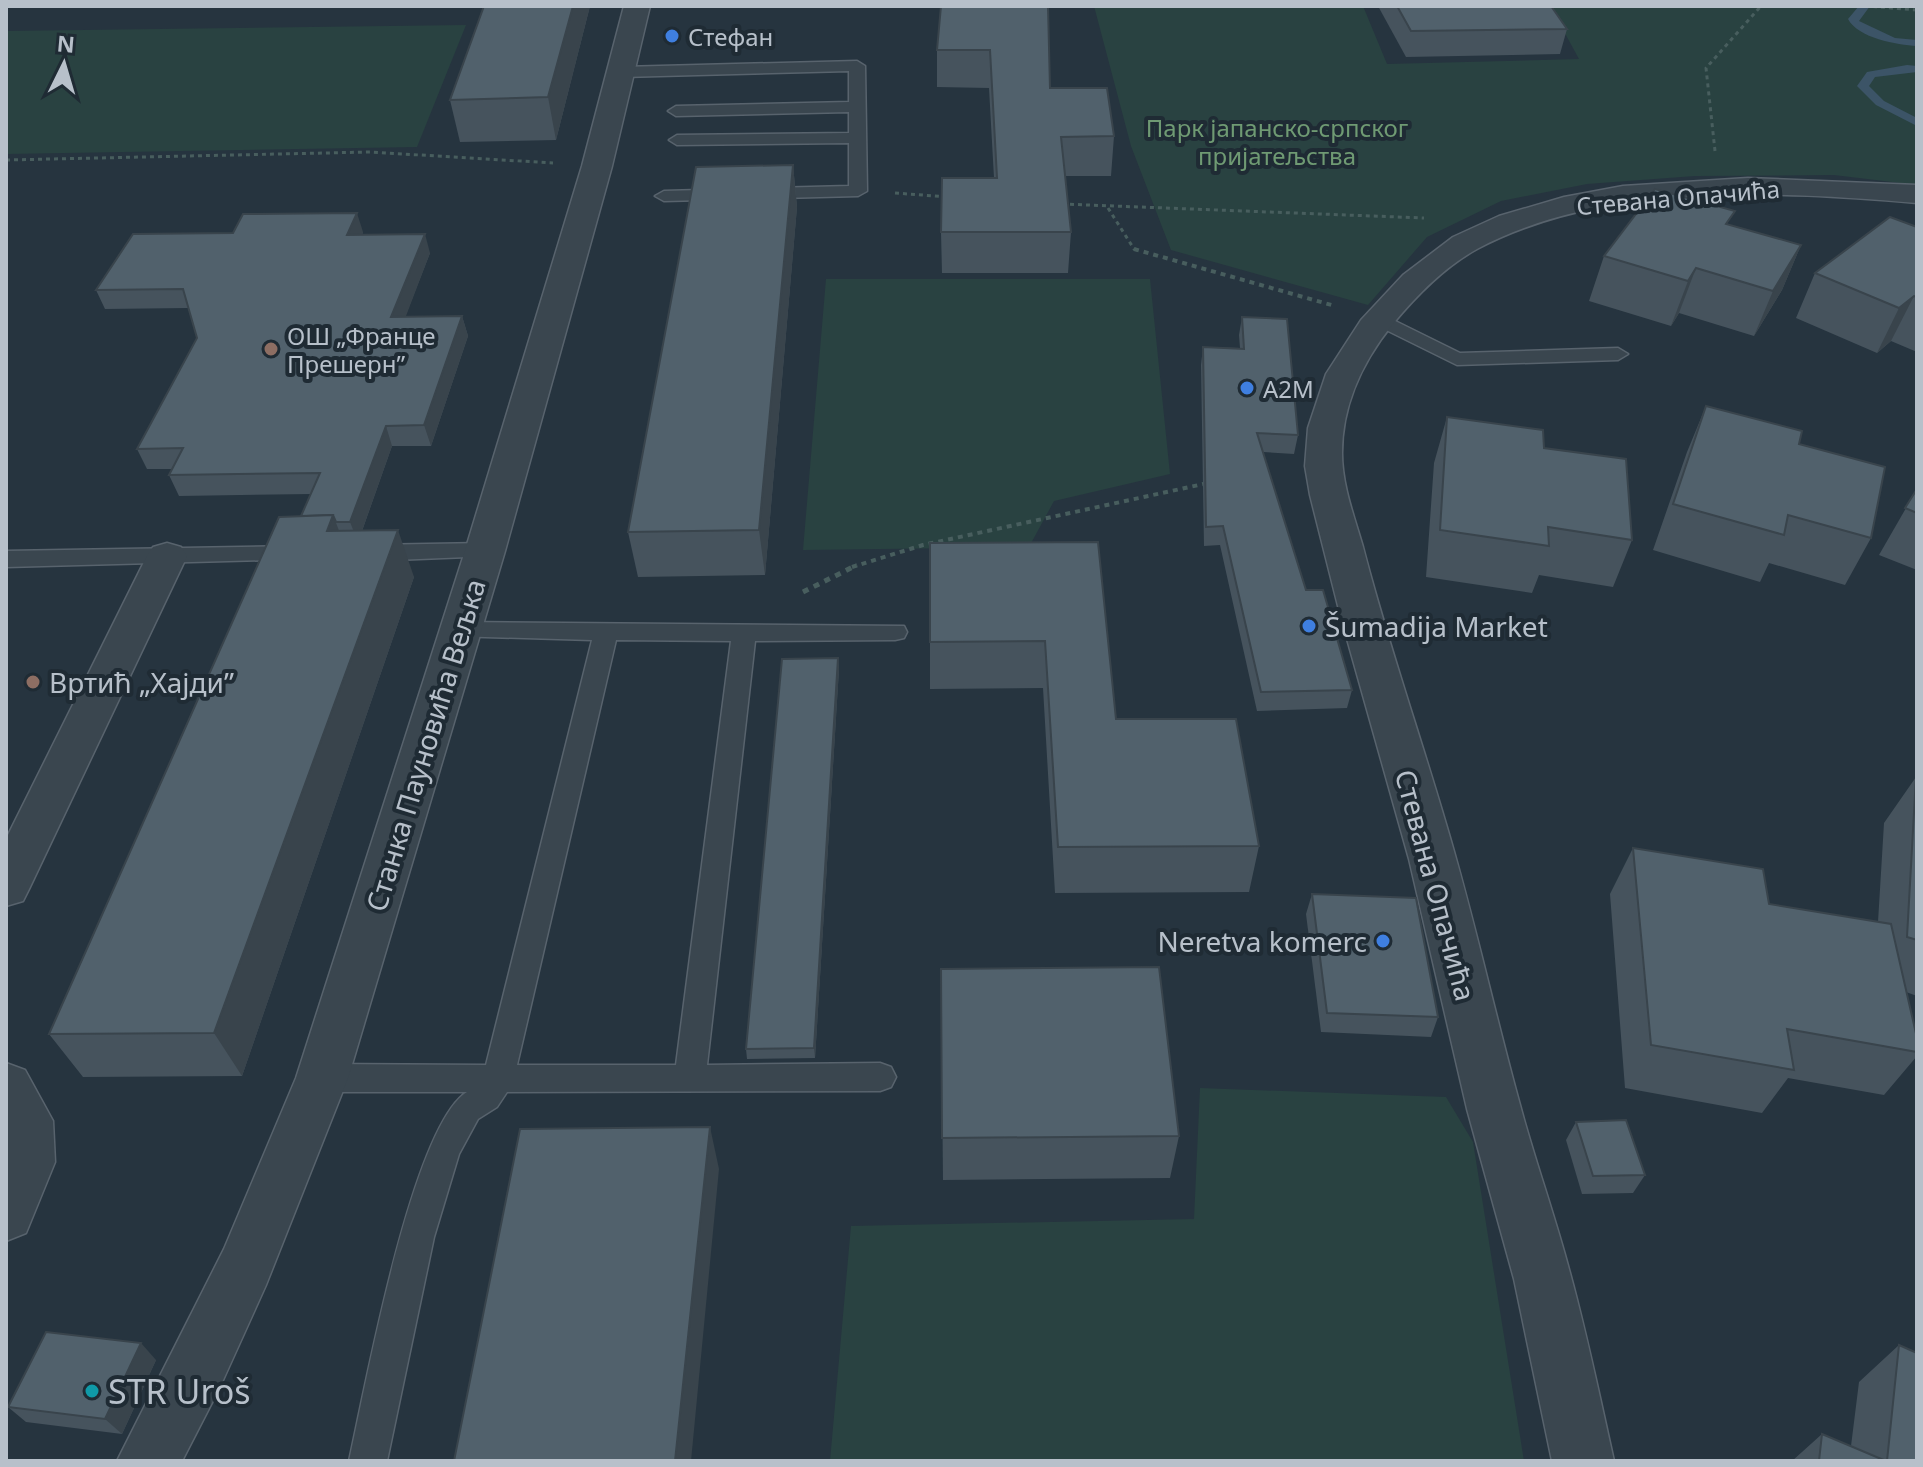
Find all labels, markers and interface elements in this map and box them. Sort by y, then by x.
place label: Стефан [688,20,773,53]
north arrow [24,24,104,104]
text: N [56,27,76,59]
marker: Стефан [663,27,681,45]
park label: Парк јапанско-српског пријатељства [1146,111,1409,172]
street label: Стевана Опачића [1575,172,1781,222]
place label: ОШ „Франце Прешерн” [287,319,436,380]
marker: ОШ „Франце Прешерн” [262,340,280,358]
place label: A2M [1263,372,1314,405]
marker: A2M [1238,379,1256,397]
street label: Станка Пауновића Вељка [356,574,494,916]
place label: Šumadija Market [1325,607,1548,645]
marker: Šumadija Market [1300,617,1318,635]
place label: Вртић „Хајди” [49,663,234,701]
marker: Вртић „Хајди” [24,673,42,691]
street label: Стевана Опачића [1387,765,1485,1005]
place label: Neretva komerc [1158,922,1367,960]
marker: Neretva komerc [1374,932,1392,950]
place label: STR Uroš [108,1368,251,1414]
marker: STR Uroš [83,1382,101,1400]

